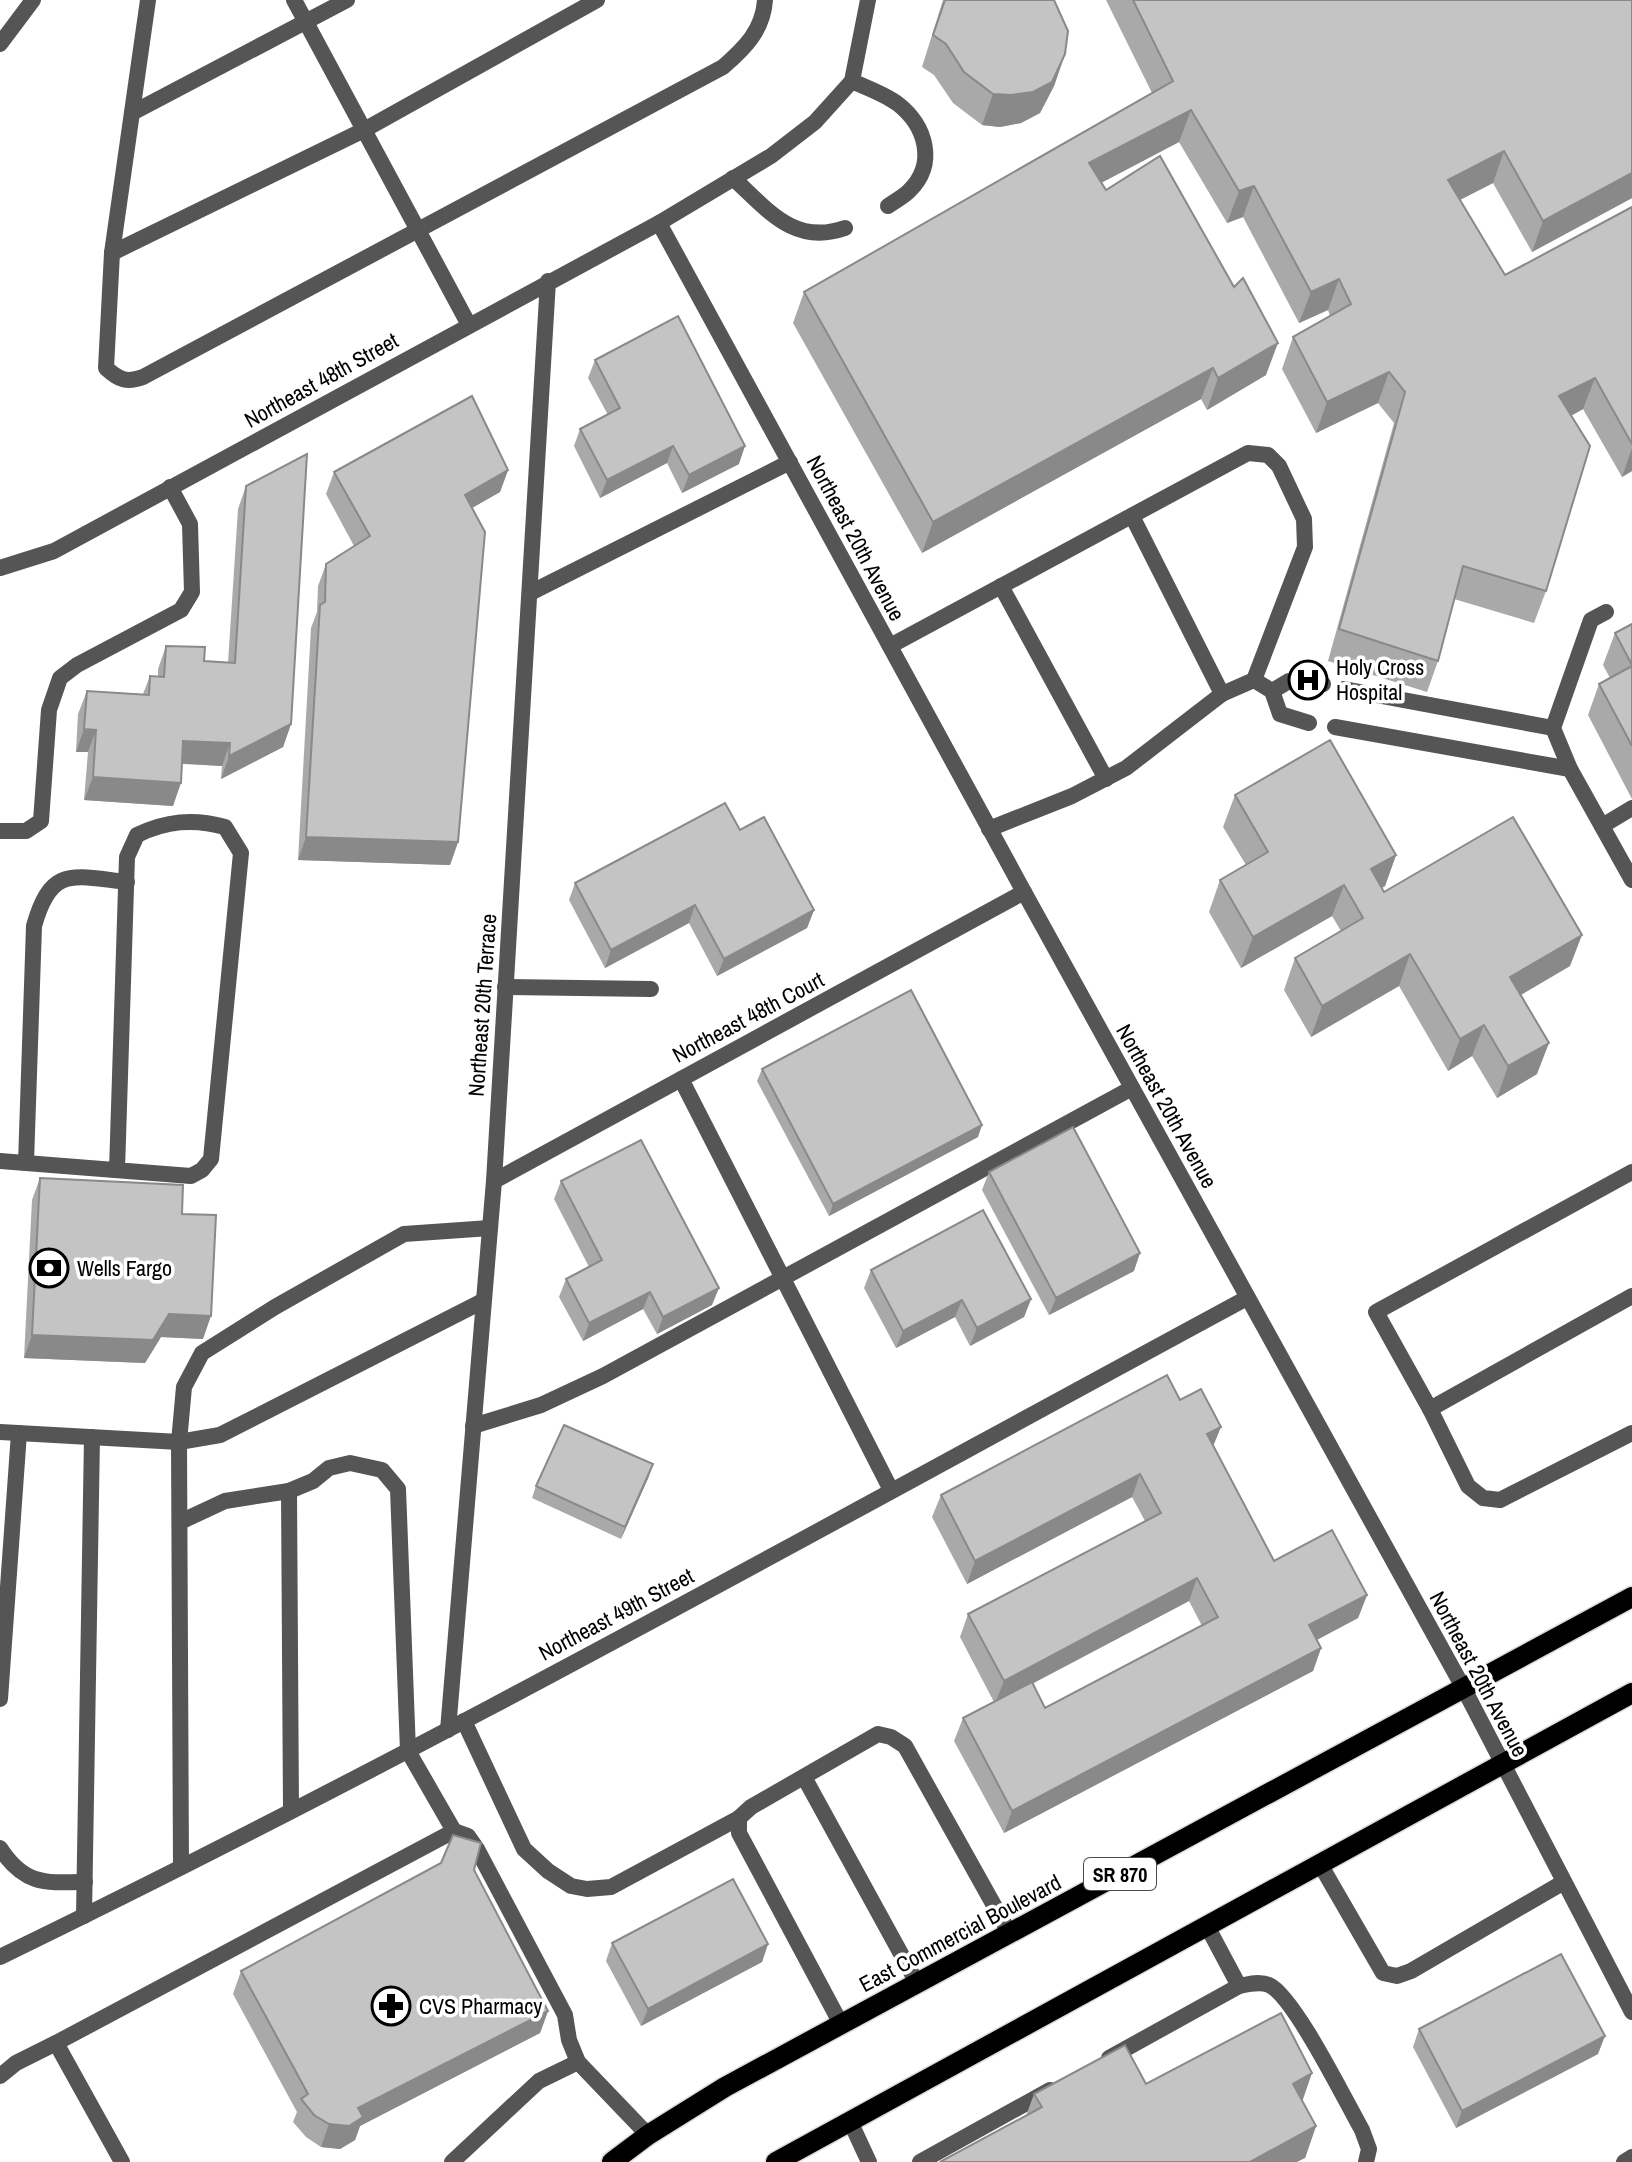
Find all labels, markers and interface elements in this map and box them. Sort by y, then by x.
street label: Northeast 48th Street [239,325,403,435]
street label: Northeast 20th Avenue [800,450,912,626]
place label: Holy Cross Hospital [1336,652,1424,707]
hospital icon: Holy Cross Hospital [1287,659,1329,701]
street label: Northeast 20th Terrace [461,913,503,1097]
street label: Northeast 48th Court [667,964,829,1070]
street label: Northeast 20th Avenue [1109,1019,1225,1193]
bank icon: Wells Fargo [28,1247,70,1289]
place label: Wells Fargo [77,1253,172,1283]
street label: Northeast 49th Street [533,1560,699,1668]
street label: Northeast 20th Avenue [1423,1586,1535,1762]
road number: SR 870 [1084,1858,1156,1890]
street label: East Commercial Boulevard [854,1867,1066,1999]
pharmacy icon: CVS Pharmacy [370,1985,412,2027]
place label: CVS Pharmacy [419,1991,542,2021]

